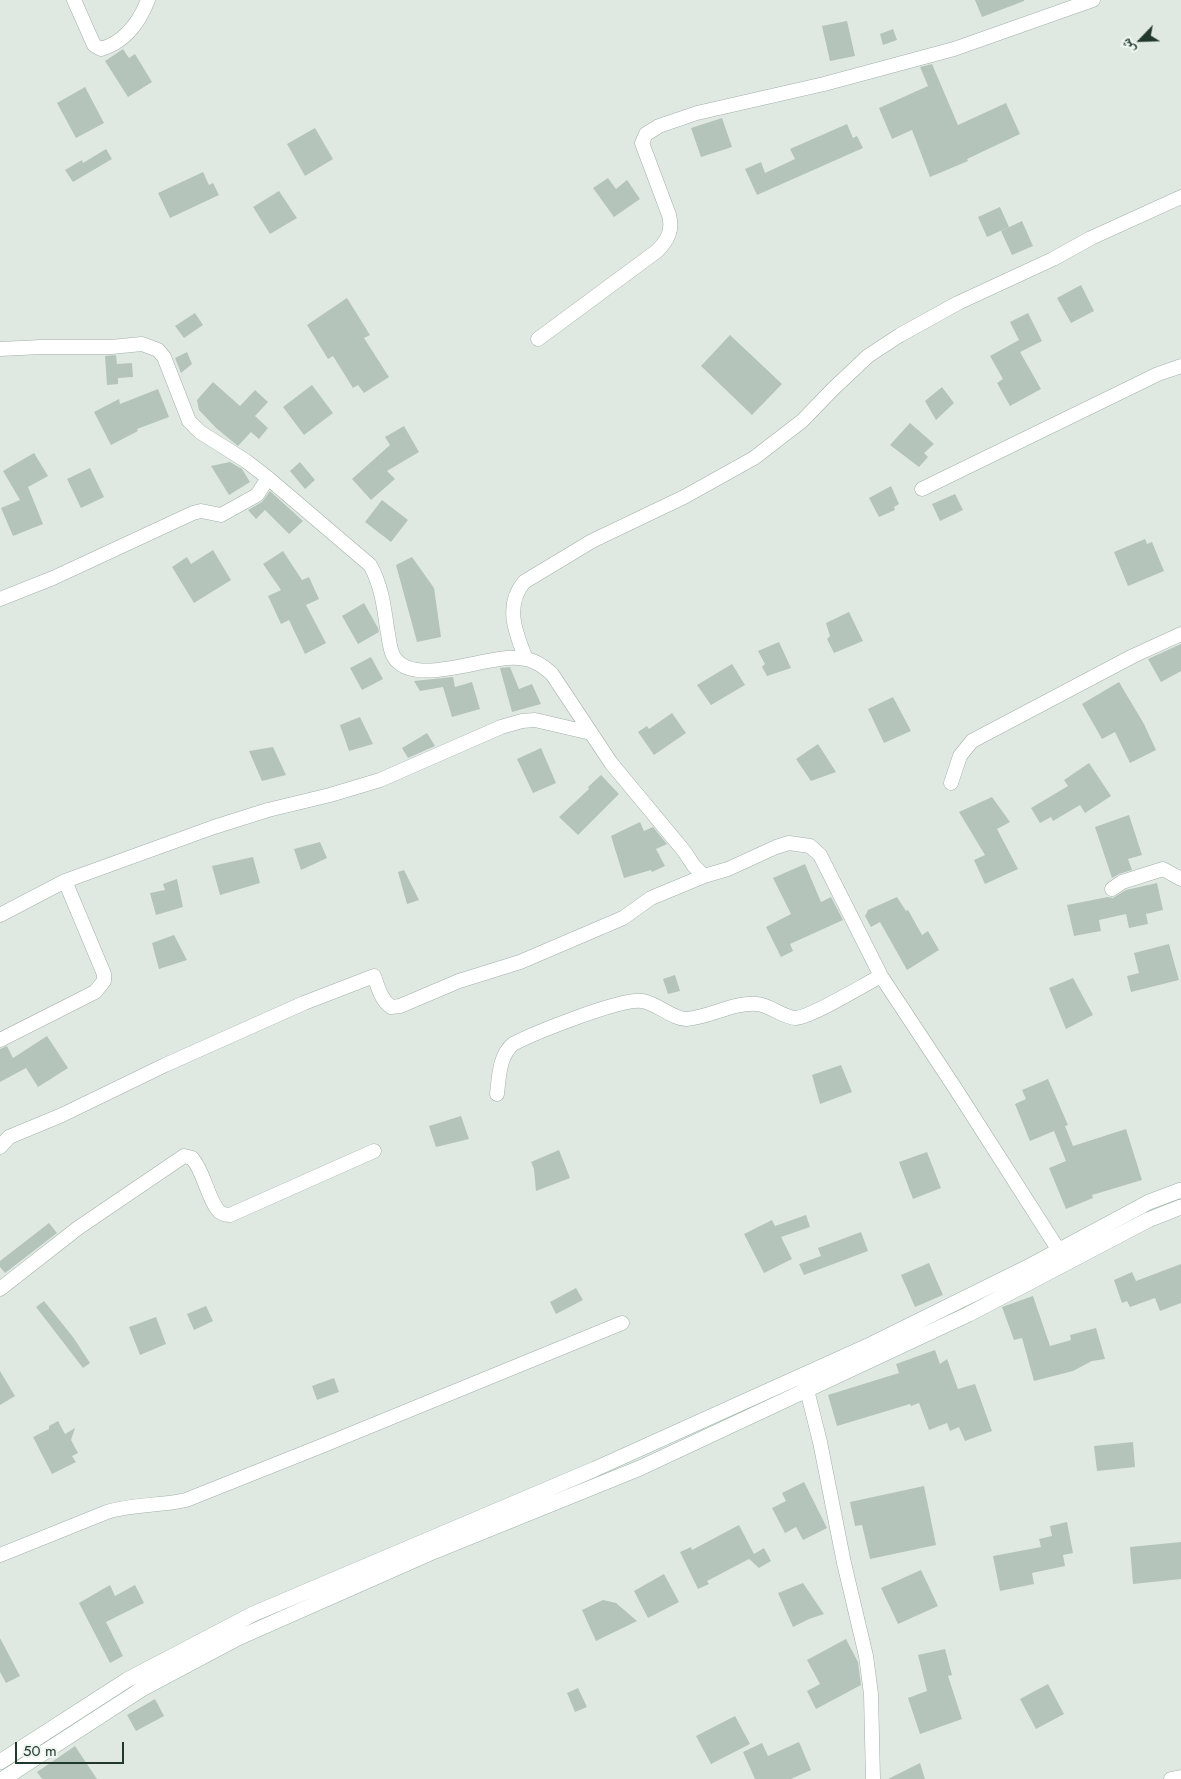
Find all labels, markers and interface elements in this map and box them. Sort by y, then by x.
north arrow [1116,15,1166,65]
text: ش [1115,35,1139,57]
scale bar [18,1732,126,1764]
text: 50 m [23,1740,57,1762]

